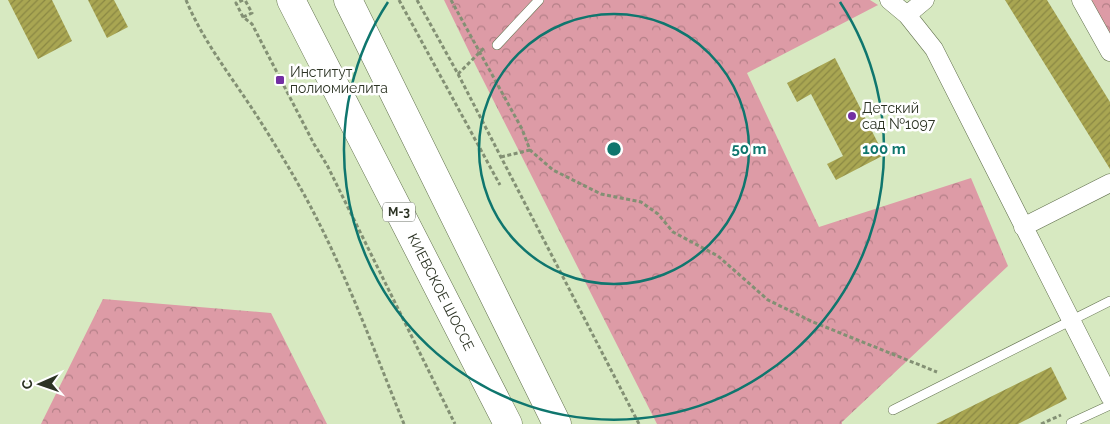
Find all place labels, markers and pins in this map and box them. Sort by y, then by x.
place label: Институт полиомиелита [290,64,388,96]
marker: Институт полиомиелита [274,74,286,86]
place label: Детский сад №1097 [862,100,936,132]
marker: Детский сад №1097 [846,110,858,122]
centre of rings [605,140,623,158]

